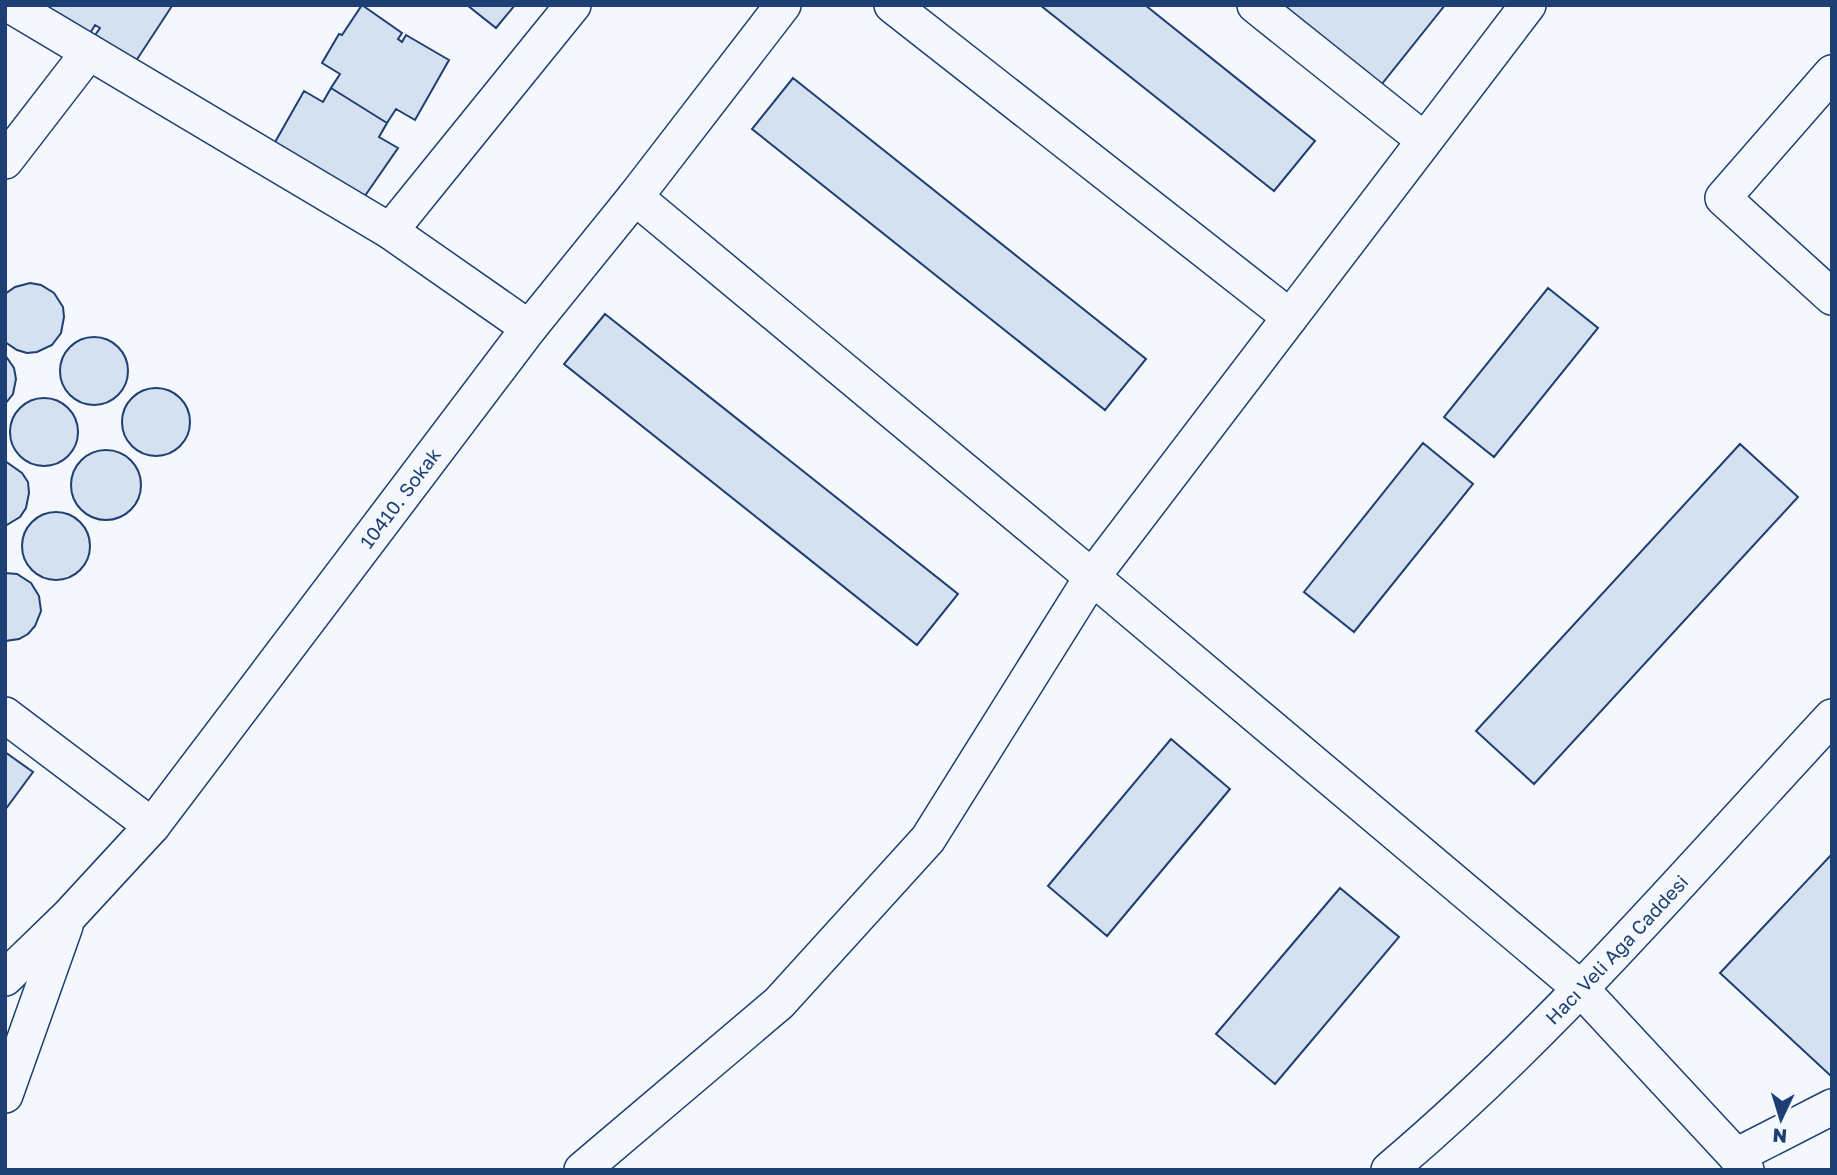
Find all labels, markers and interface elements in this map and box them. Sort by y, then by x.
street label: 10410. Sokak [355,443,445,552]
street label: Hacı Veli Ağa Caddesi [1540,870,1692,1029]
north arrow [1746,1084,1816,1154]
text: N [1772,1124,1788,1148]

